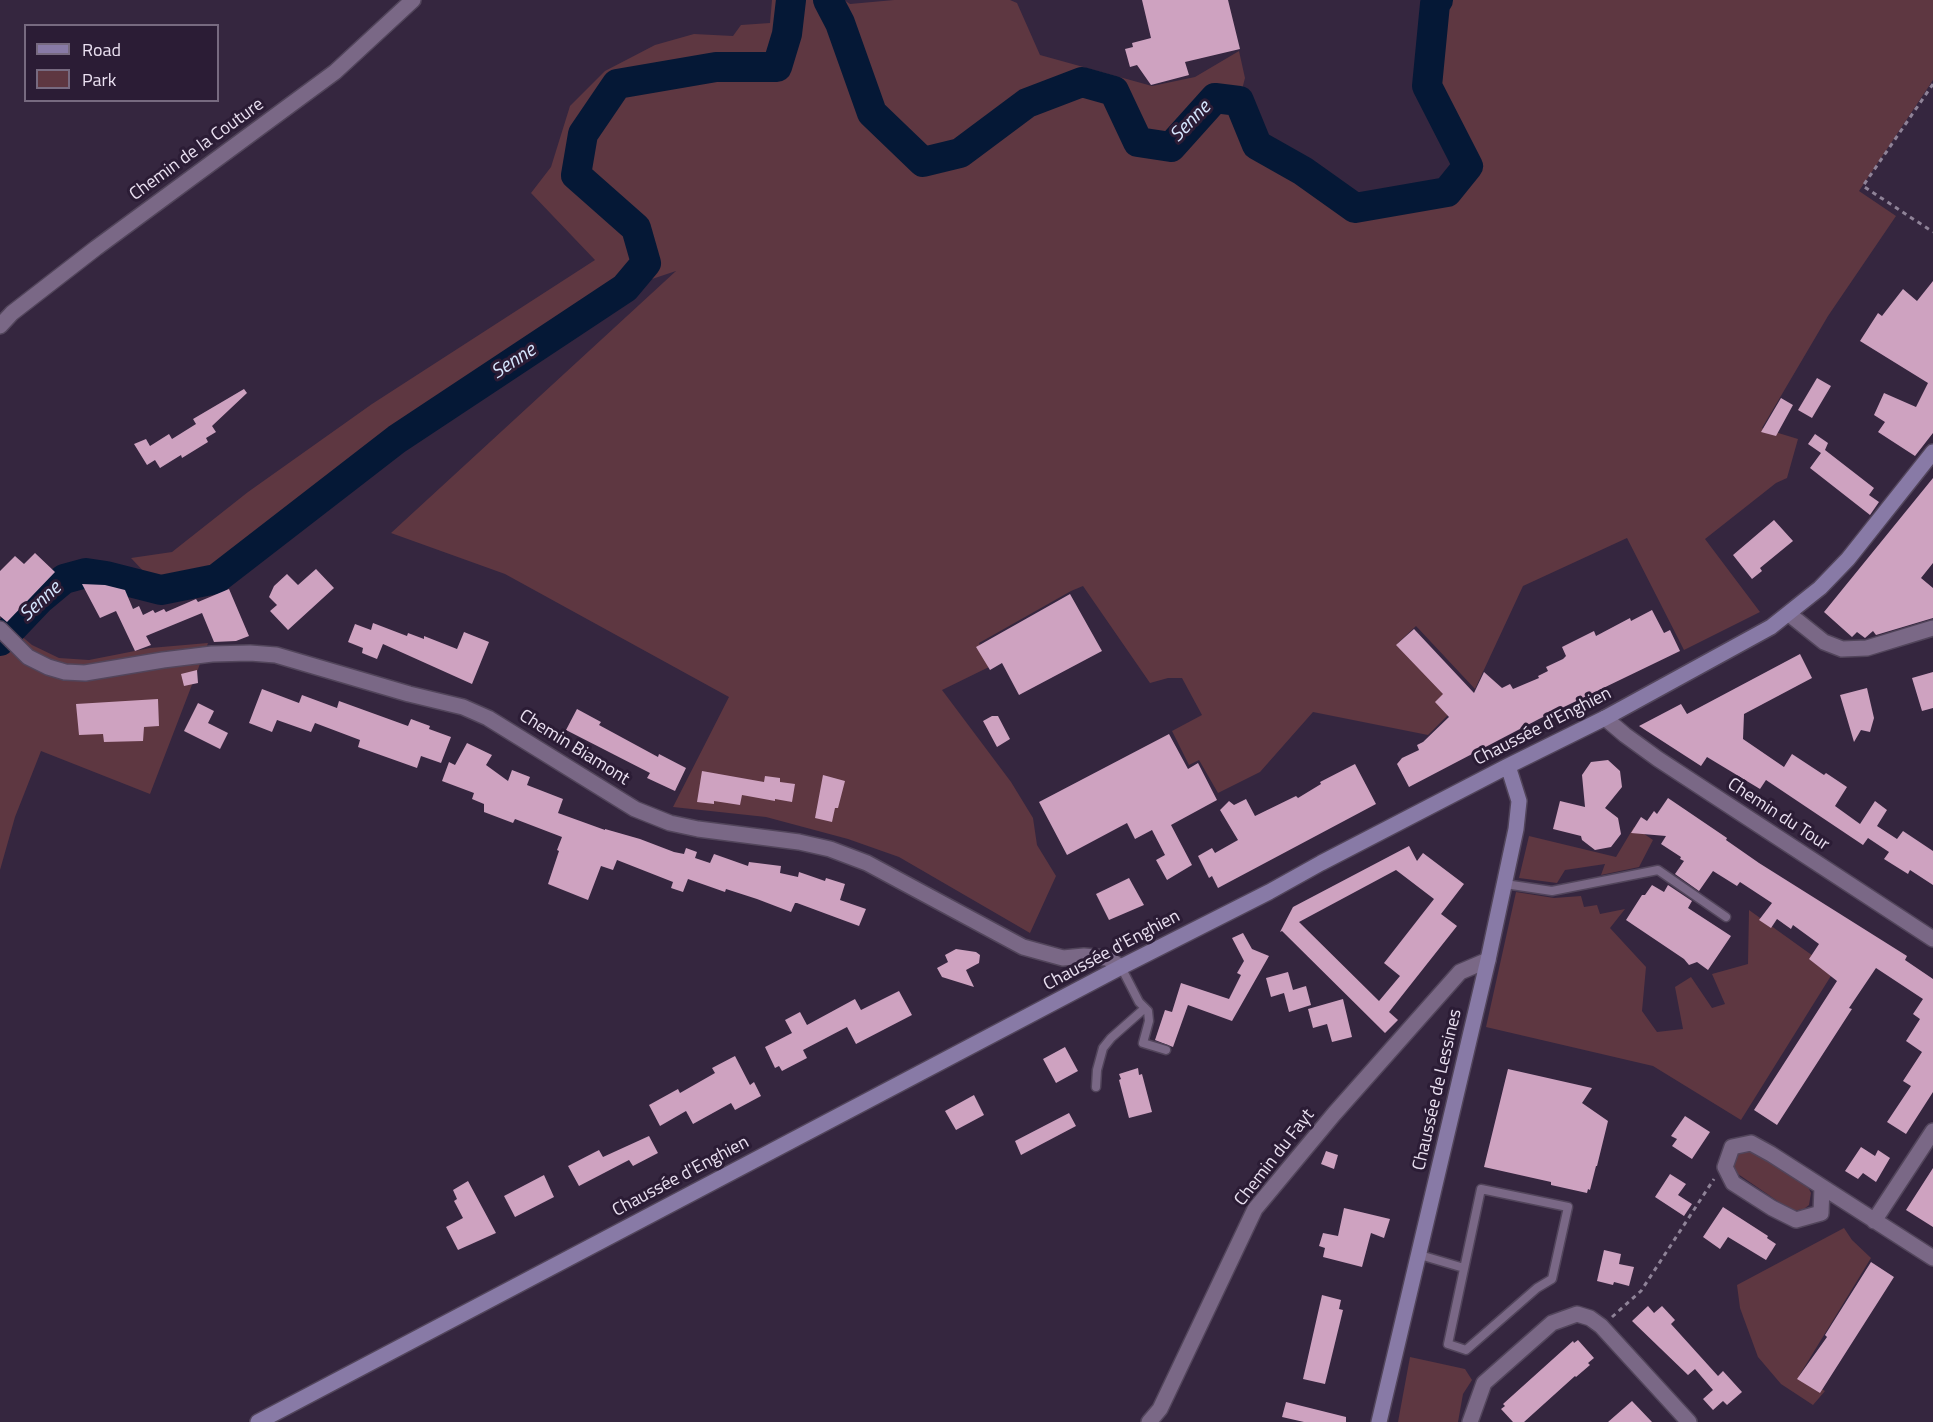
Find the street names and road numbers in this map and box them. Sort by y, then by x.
street label: Chemin de la Couture [126,94,268,206]
street label: Chaussée d'Enghien [1471,683,1615,771]
street label: Chemin Biamont [515,706,633,790]
street label: Chemin du Tour [1723,774,1833,856]
street label: Chaussée d'Enghien [1040,906,1184,996]
street label: Chaussée de Lessines [1409,1007,1467,1173]
street label: Chemin du Fayt [1230,1105,1320,1211]
street label: Chaussée d'Enghien [609,1132,753,1222]

